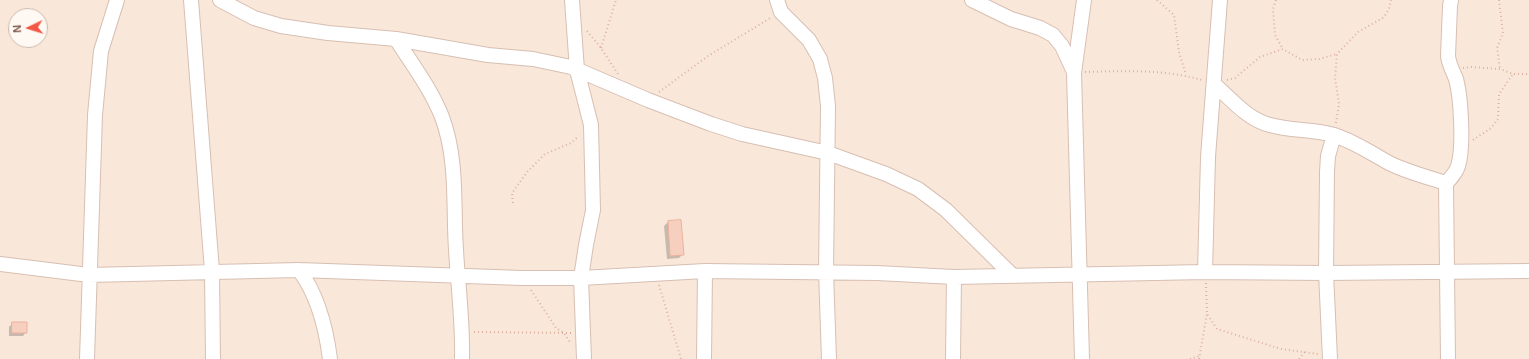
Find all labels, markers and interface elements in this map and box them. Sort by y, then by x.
north arrow [8,8,48,48]
text: N [11,24,23,33]

